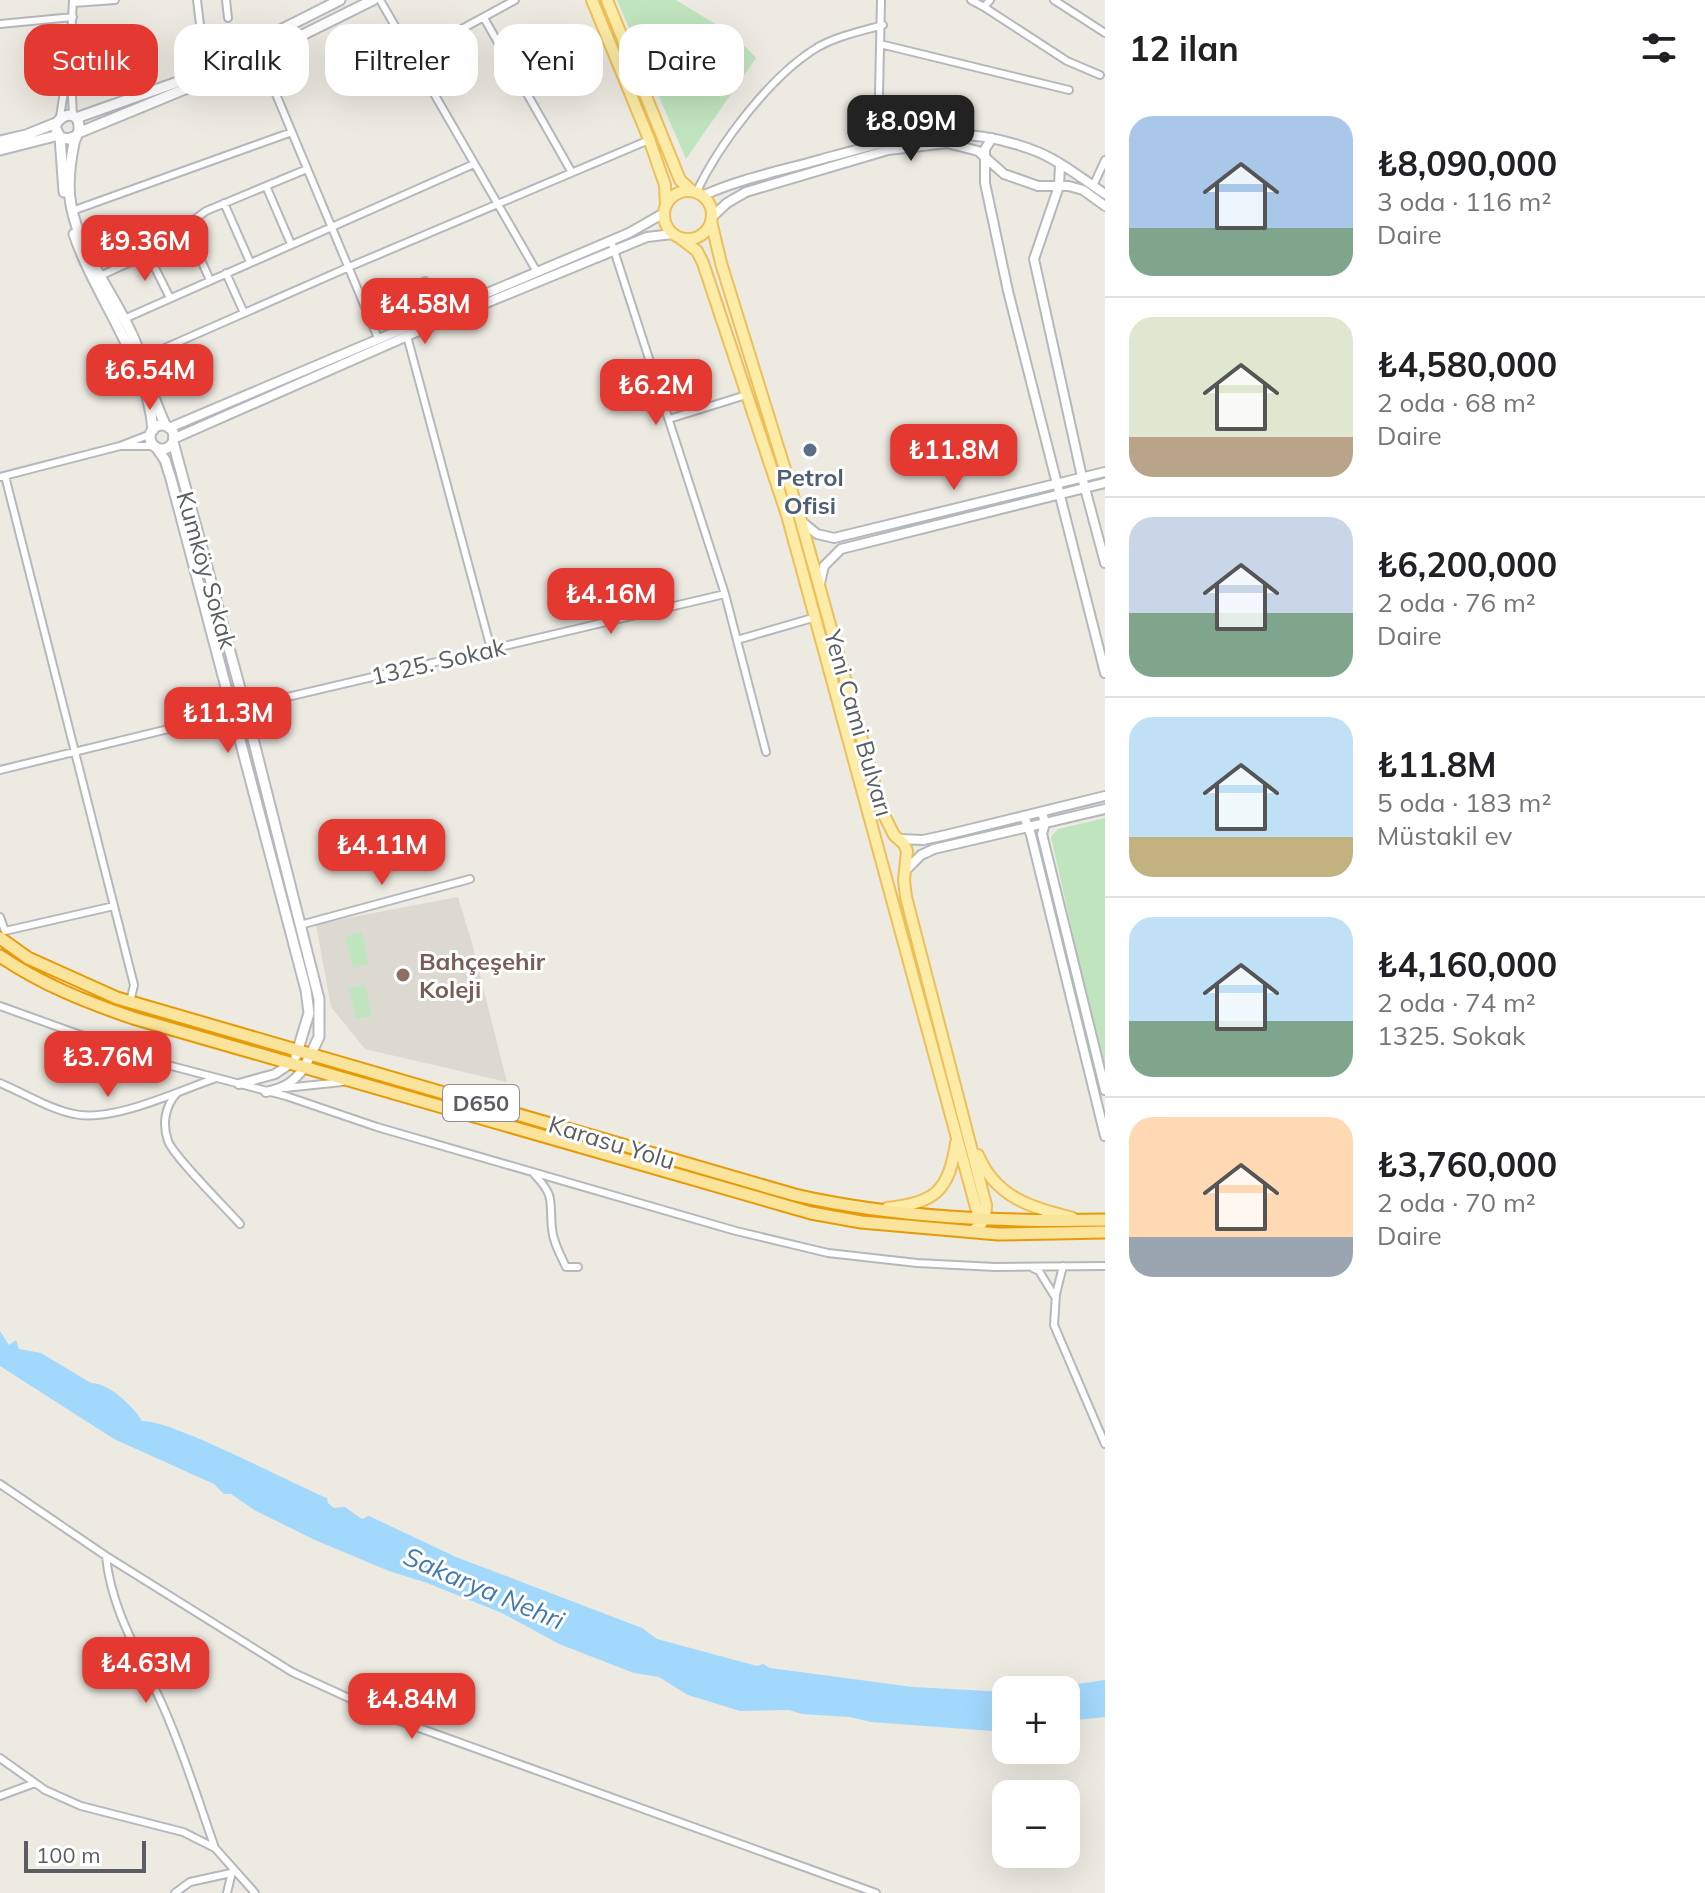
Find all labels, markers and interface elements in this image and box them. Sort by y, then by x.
chip: Satılık [24,24,158,96]
chip: Kiralık [174,24,309,96]
chip: Filtreler [325,24,478,96]
chip: Yeni [494,24,603,96]
chip: Daire [619,24,744,96]
icon: filters [1637,26,1681,70]
text: 12 ilan [1129,27,1239,70]
pin: ₺8.09M [846,95,976,163]
text: ₺8.09M [865,104,957,137]
text: ₺8,090,000 [1377,142,1557,185]
icon: home [1193,148,1289,244]
text: 3 oda · 116 m² [1377,185,1551,218]
pin: ₺9.36M [80,215,210,283]
text: Daire [1377,218,1442,251]
text: ₺9.36M [99,224,191,257]
pin: ₺4.58M [360,278,490,346]
text: ₺4.58M [379,287,471,320]
text: ₺4,580,000 [1377,343,1557,386]
pin: ₺6.54M [85,344,215,412]
icon: home [1193,349,1289,445]
text: ₺6.54M [104,353,196,386]
pin: ₺6.2M [600,359,712,427]
text: ₺6.2M [618,368,694,401]
text: 2 oda · 68 m² [1377,386,1536,419]
text: Daire [1377,419,1442,452]
pin: ₺11.8M [889,424,1019,492]
text: ₺11.8M [908,433,1000,466]
marker: Petrol Ofisi [801,441,819,459]
place label: Petrol Ofisi [776,462,844,520]
street label: Kumköy Sokak [170,488,244,653]
text: ₺6,200,000 [1377,543,1557,586]
icon: home [1193,549,1289,645]
pin: ₺4.16M [546,568,676,636]
text: ₺4.16M [565,577,657,610]
text: 2 oda · 76 m² [1377,586,1536,619]
text: Daire [1377,619,1442,652]
street label: Yeni Cami Bulvarı [818,625,900,820]
street label: 1325. Sokak [368,631,509,691]
pin: ₺11.3M [163,687,293,755]
text: ₺11.3M [182,696,274,729]
text: ₺11.8M [1377,743,1497,786]
icon: home [1193,749,1289,845]
text: 5 oda · 183 m² [1377,786,1551,819]
pin: ₺4.11M [317,819,447,887]
text: Müstakil ev [1377,819,1512,852]
text: ₺4.11M [336,828,428,861]
text: ₺4,160,000 [1377,943,1557,986]
place label: Bahçeşehir Koleji [419,946,546,1004]
icon: home [1193,949,1289,1045]
marker: Bahçeşehir Koleji [394,966,412,984]
text: 2 oda · 74 m² [1377,986,1536,1019]
text: 1325. Sokak [1377,1019,1525,1052]
pin: ₺3.76M [43,1031,173,1099]
text: ₺3.76M [62,1040,154,1073]
road number: D650 [443,1085,519,1121]
street label: Karasu Yolu [545,1109,679,1175]
text: ₺3,760,000 [1377,1143,1557,1186]
icon: home [1193,1149,1289,1245]
text: 2 oda · 70 m² [1377,1186,1536,1219]
text: Daire [1377,1219,1442,1252]
water label: Sakarya Nehri [399,1539,570,1637]
pin: ₺4.63M [81,1637,211,1705]
text: ₺4.63M [100,1646,192,1679]
pin: ₺4.84M [347,1673,477,1741]
map controls [992,1676,1080,1868]
button: + [992,1676,1080,1764]
text: ₺4.84M [366,1682,458,1715]
button: − [992,1780,1080,1868]
scale bar [24,1837,146,1873]
text: 100 m [36,1841,101,1869]

